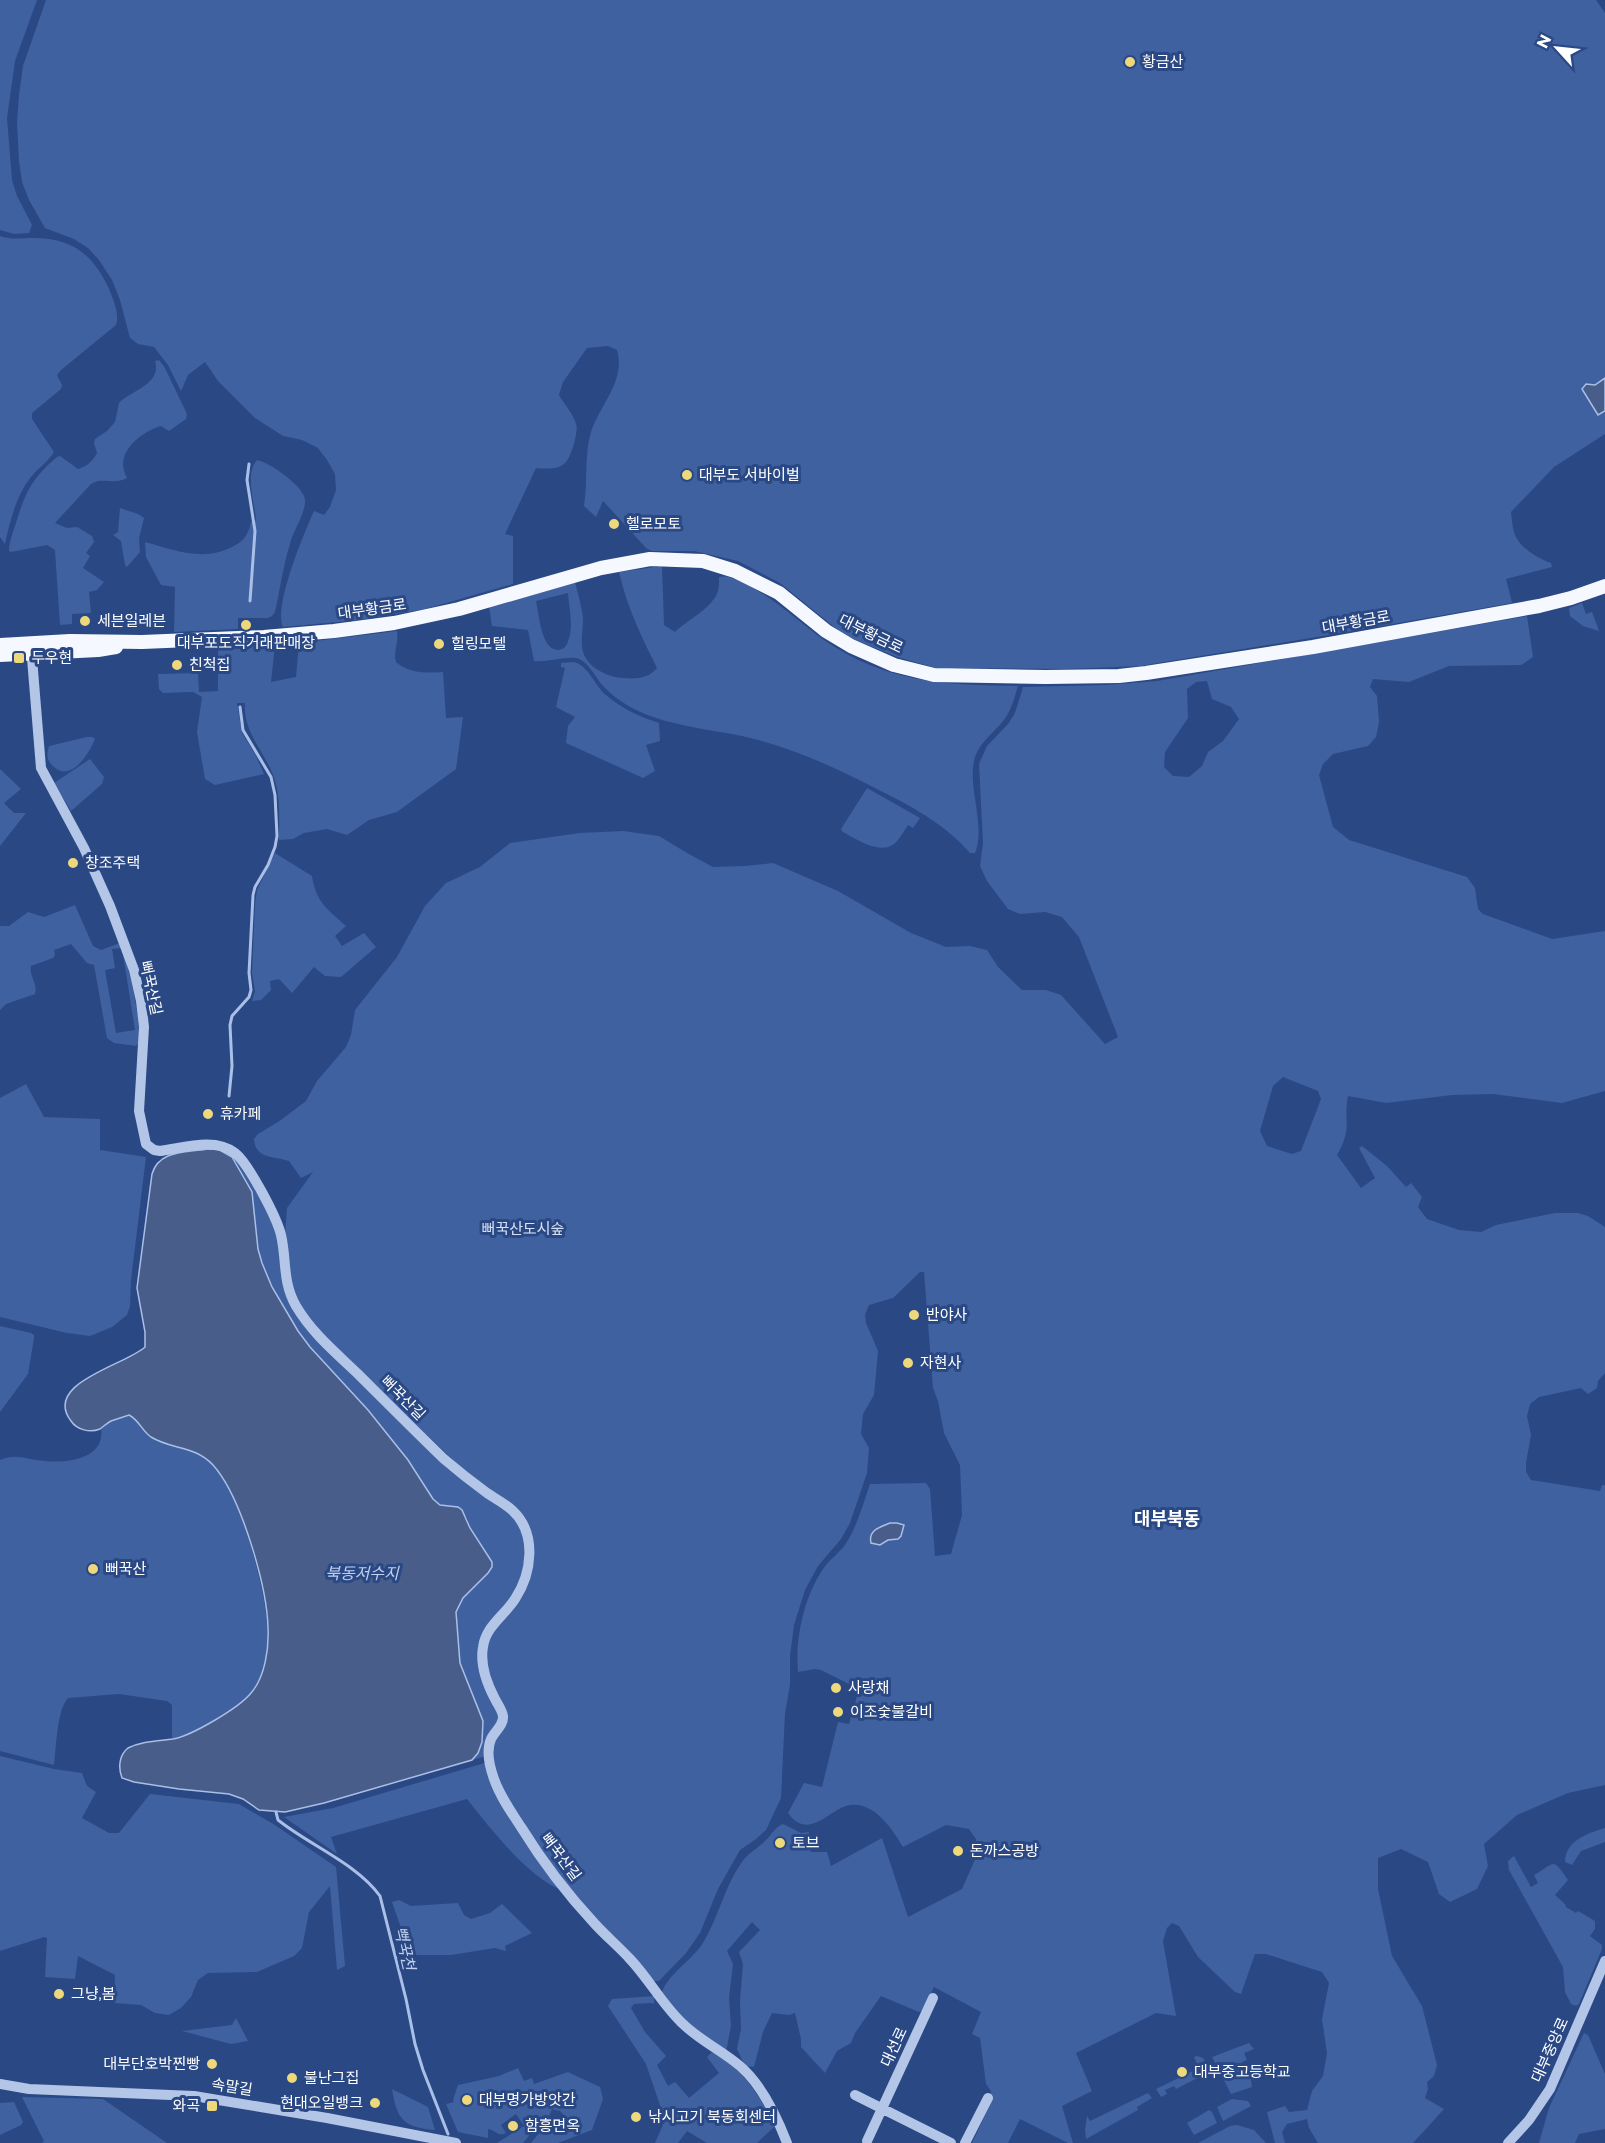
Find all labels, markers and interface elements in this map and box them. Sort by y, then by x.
north arrow [1527,18,1587,78]
text: N [1533,31,1555,51]
place label: 황금산 [1142,52,1184,71]
marker: 황금산 [1123,55,1137,69]
place label: 대부도 서바이벌 [699,465,800,484]
marker: 대부도 서바이벌 [680,468,694,482]
place label: 헬로모토 [626,514,681,533]
marker: 헬로모토 [607,517,621,531]
street label: 대부황금로 [336,594,407,623]
street label: 대부황금로 [1320,606,1392,637]
street label: 대부황금로 [836,610,906,657]
place label: 세븐일레븐 [97,611,166,630]
marker: 세븐일레븐 [78,614,92,628]
marker: 대부포도직거래판매장 [239,618,253,632]
place label: 대부포도직거래판매장 [177,633,315,652]
place label: 힐링모텔 [451,634,506,653]
marker: 힐링모텔 [432,637,446,651]
place label: 두우현 [31,648,72,667]
marker: 두우현 [12,651,26,665]
place label: 친척집 [189,655,230,674]
marker: 친척집 [170,658,184,672]
place label: 창조주택 [85,853,140,872]
marker: 창조주택 [66,856,80,870]
street label: 뻐꾹산길 [136,959,167,1017]
place label: 휴카페 [220,1104,261,1123]
marker: 휴카페 [201,1107,215,1121]
park label: 뻐꾹산도시숲 [482,1219,564,1238]
place label: 반야사 [926,1305,968,1324]
marker: 반야사 [907,1308,921,1322]
place label: 자현사 [920,1353,962,1372]
marker: 자현사 [901,1356,915,1370]
street label: 뻐꾹산길 [377,1371,430,1424]
district label: 대부북동 [1134,1508,1200,1530]
place label: 뻐꾹산 [105,1559,147,1578]
marker: 뻐꾹산 [86,1562,100,1576]
water label: 북동저수지 [325,1564,400,1583]
place label: 사랑채 [848,1678,889,1697]
marker: 사랑채 [829,1681,843,1695]
place label: 이조숯불갈비 [850,1702,933,1721]
marker: 이조숯불갈비 [831,1705,845,1719]
street label: 뻐꾹산길 [537,1829,586,1884]
place label: 토브 [792,1833,820,1852]
marker: 토브 [773,1836,787,1850]
place label: 돈까스공방 [970,1841,1039,1860]
marker: 돈까스공방 [951,1844,965,1858]
water label: 뻑꾹천 [390,1924,419,1974]
place label: 그냥,봄 [71,1984,116,2003]
marker: 그냥,봄 [52,1987,66,2001]
street label: 대부중앙로 [1527,2014,1572,2085]
street label: 대선로 [876,2024,911,2070]
place label: 대부단호박찐빵 [103,2054,200,2073]
marker: 대부단호박찐빵 [205,2057,219,2071]
place label: 대부중고등학교 [1194,2062,1291,2081]
marker: 대부중고등학교 [1175,2065,1189,2079]
place label: 불난그집 [304,2068,359,2087]
marker: 불난그집 [285,2071,299,2085]
street label: 속말길 [210,2074,254,2099]
place label: 대부명가방앗간 [479,2090,576,2109]
place label: 현대오일뱅크 [280,2093,363,2112]
marker: 대부명가방앗간 [460,2093,474,2107]
place label: 와곡 [172,2096,200,2115]
marker: 현대오일뱅크 [368,2096,382,2110]
marker: 와곡 [205,2099,219,2113]
place label: 낚시고기 북동회센터 [648,2107,776,2126]
marker: 낚시고기 북동회센터 [629,2110,643,2124]
place label: 함흥면옥 [525,2116,580,2135]
marker: 함흥면옥 [506,2119,520,2133]

